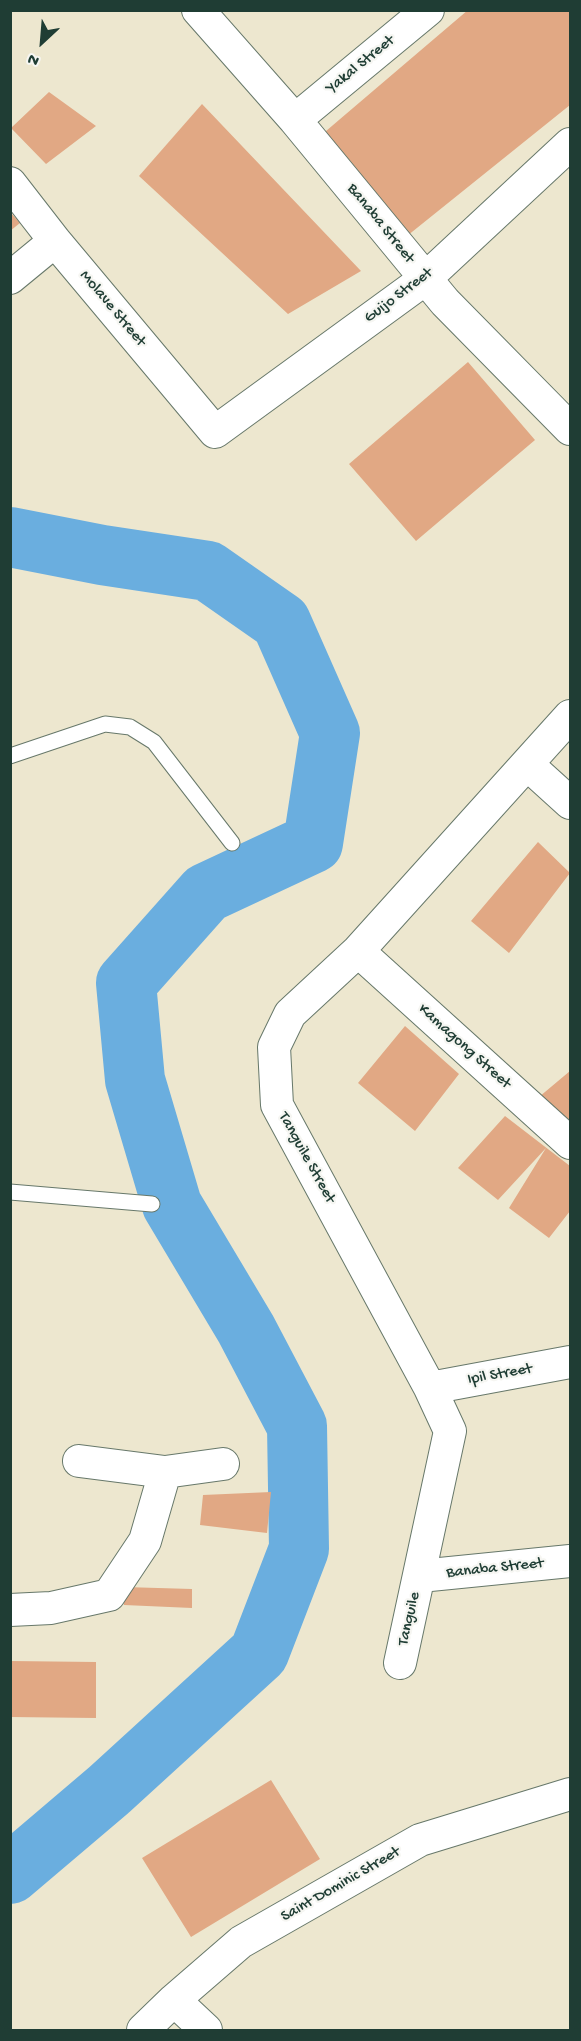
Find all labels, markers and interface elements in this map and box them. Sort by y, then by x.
north arrow [12,12,72,72]
street label: Yakal Street [323,32,399,98]
text: N [25,48,43,69]
street label: Banaba Street [342,180,418,268]
street label: Guijo Street [361,264,437,328]
street label: Molave Street [75,267,149,351]
street label: Kamagong Street [414,1000,514,1094]
street label: Tanguile Street [273,1109,339,1207]
street label: Ipil Street [466,1360,534,1390]
street label: Banaba Street [446,1554,544,1584]
street label: Tanguile [395,1590,425,1648]
street label: Saint Dominic Street [278,1843,404,1927]

